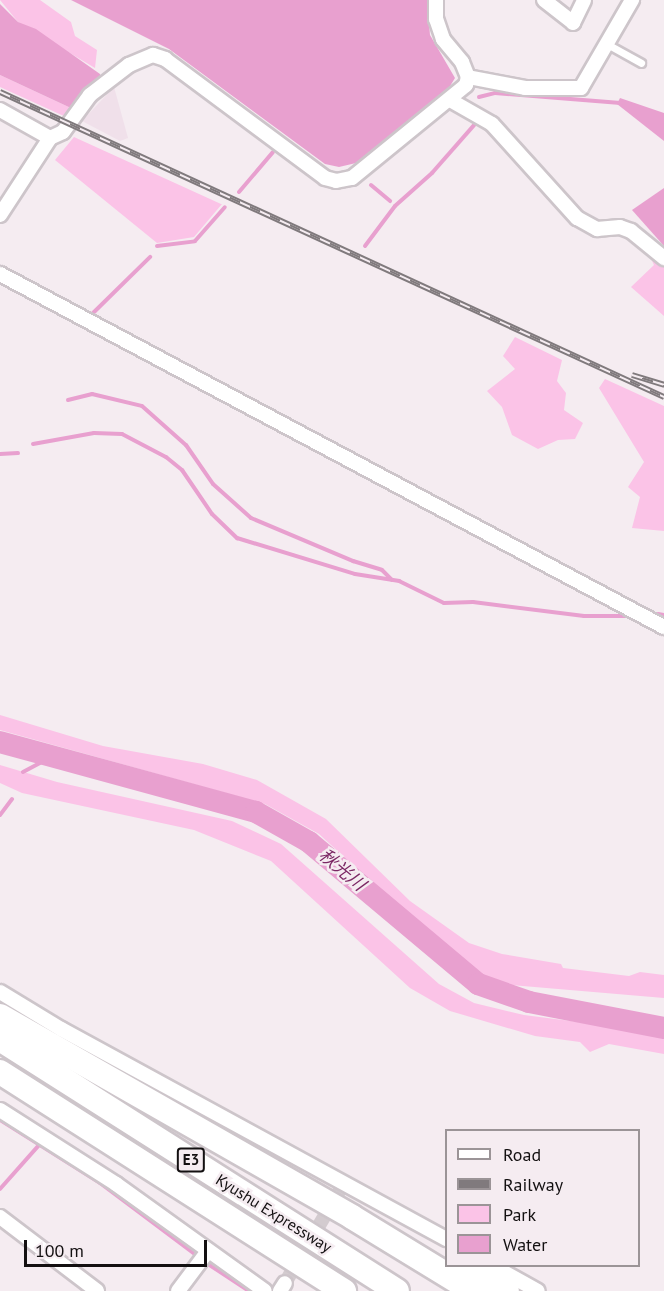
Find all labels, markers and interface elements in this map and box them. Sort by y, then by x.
water label: 秋光川 [314,844,370,896]
legend [445,1129,640,1267]
text: Road [503,1143,541,1166]
road number: E3 [176,1148,206,1172]
street label: Kyushu Expressway [213,1170,335,1256]
text: Railway [503,1173,563,1196]
text: Park [503,1203,536,1226]
scale bar [27,1228,210,1266]
text: Water [503,1233,547,1256]
text: 100 m [35,1239,84,1262]

